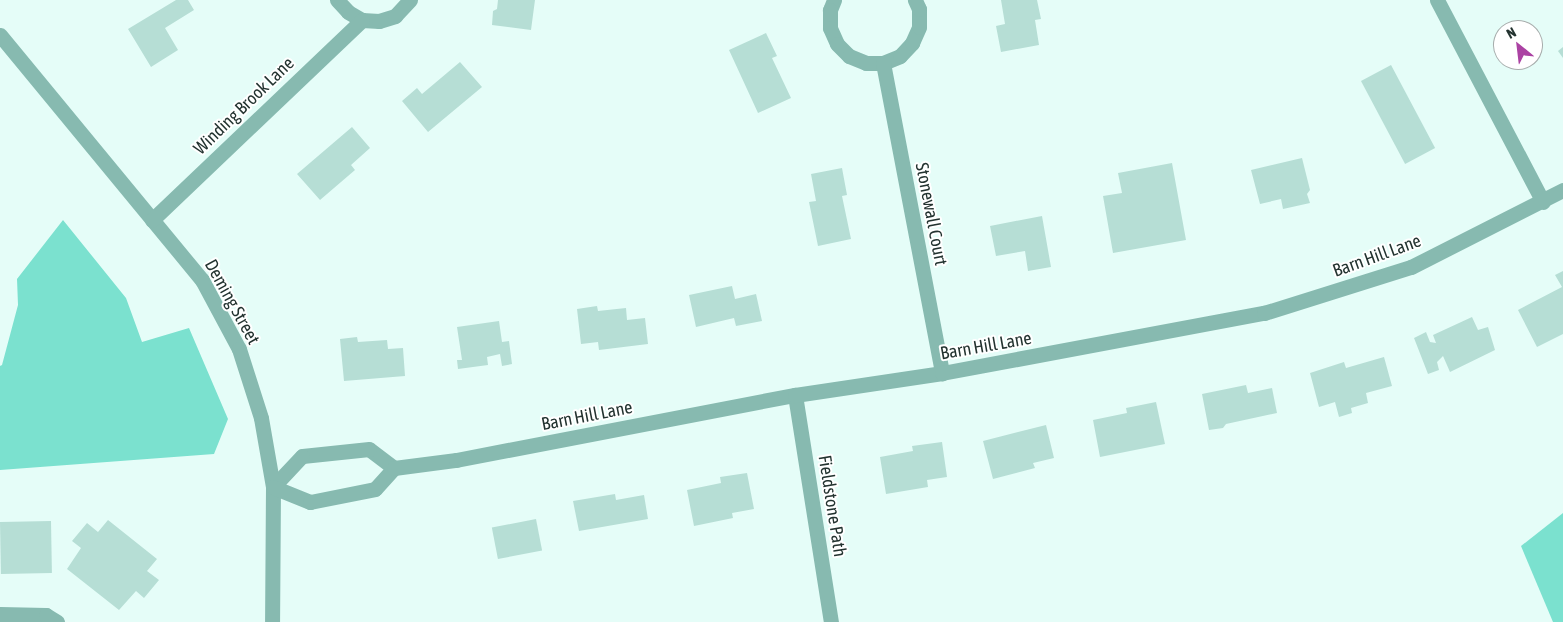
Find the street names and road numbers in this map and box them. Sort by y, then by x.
street label: Winding Brook Lane [189,53,299,159]
street label: Stonewall Court [910,161,952,267]
street label: Barn Hill Lane [1330,230,1424,282]
street label: Deming Street [200,256,264,348]
street label: Barn Hill Lane [939,327,1033,365]
street label: Barn Hill Lane [540,397,634,435]
street label: Fieldstone Path [813,454,851,558]

